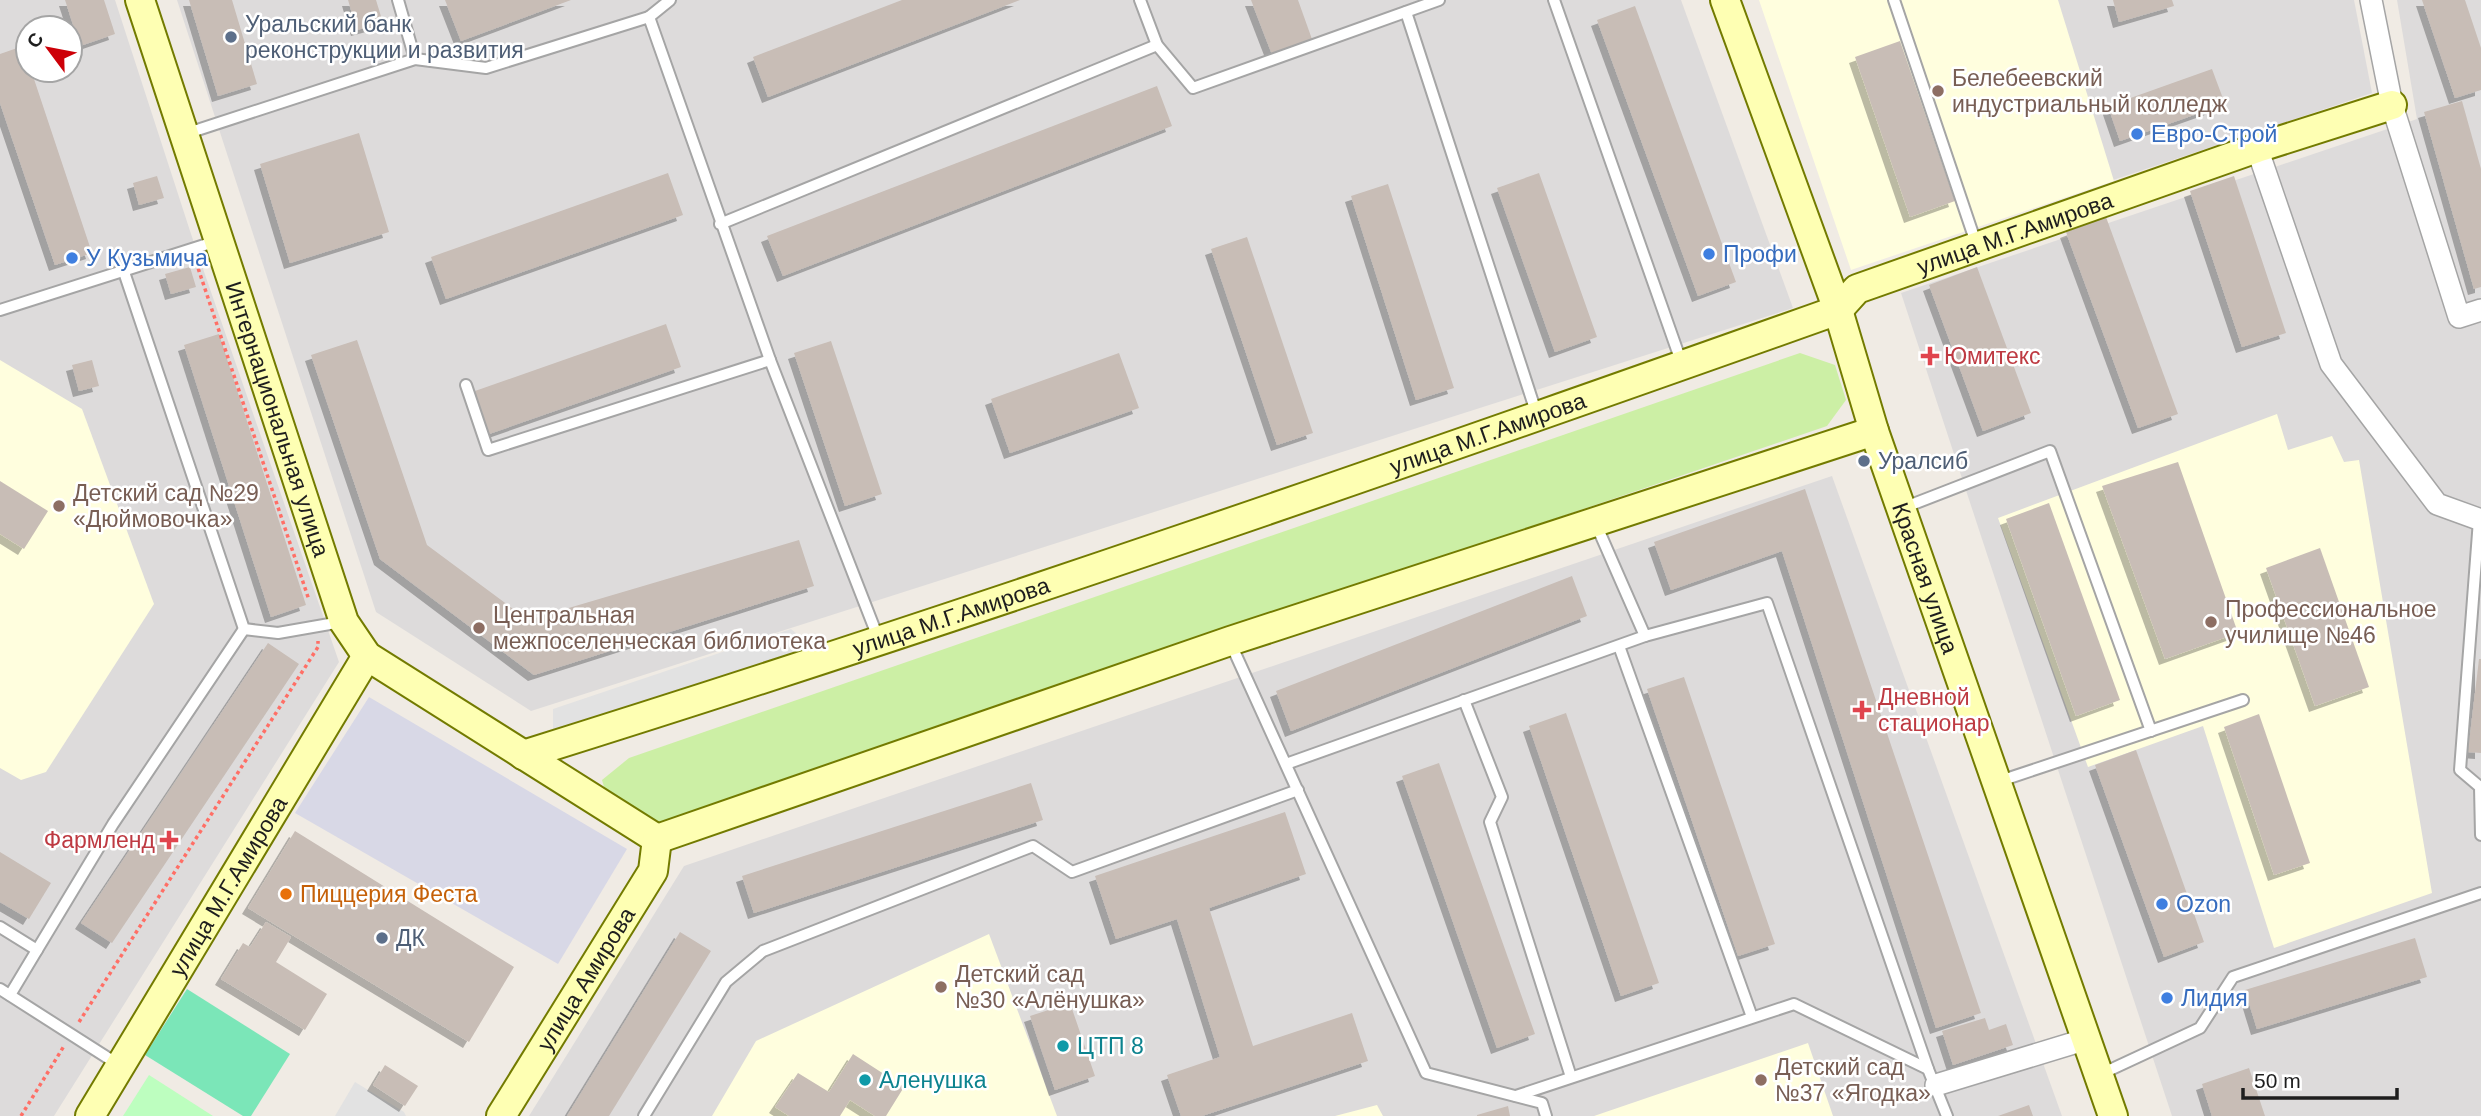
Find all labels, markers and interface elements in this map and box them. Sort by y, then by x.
place label: Уральский банк реконструкции и развития [245,11,524,63]
north arrow [14,14,84,84]
text: С [22,29,48,52]
marker: Уральский банк реконструкции и развития [223,29,239,45]
place label: Белебеевский индустриальный колледж [1952,65,2228,117]
marker: Белебеевский индустриальный колледж [1930,83,1946,99]
place label: Евро-Строй [2151,121,2277,147]
marker: Евро-Строй [2129,126,2145,142]
street label: улица М.Г.Амирова [1914,187,2116,280]
place label: Профи [1723,241,1797,267]
place label: У Кузьмича [86,245,208,271]
marker: Профи [1701,246,1717,262]
marker: У Кузьмича [64,250,80,266]
street label: Интернациональная улица [220,278,335,560]
place label: Юмитекс [1944,343,2041,369]
marker: Юмитекс [1922,348,1938,364]
street label: улица М.Г.Амирова [1386,387,1589,480]
place label: Уралсиб [1878,448,1968,474]
marker: Уралсиб [1856,453,1872,469]
place label: Детский сад №29 «Дюймовочка» [73,480,259,532]
marker: Детский сад №29 «Дюймовочка» [51,498,67,514]
street label: Красная улица [1887,499,1964,657]
street label: улица М.Г.Амирова [850,572,1053,661]
place label: Профессиональное училище №46 [2225,596,2437,648]
place label: Центральная межпоселенческая библиотека [493,602,826,654]
marker: Профессиональное училище №46 [2203,614,2219,630]
marker: Центральная межпоселенческая библиотека [471,620,487,636]
place label: Дневной стационар [1878,684,1990,736]
marker: Дневной стационар [1852,700,1872,720]
street label: улица М.Г.Амирова [164,791,293,981]
place label: Фармленд [44,827,156,853]
marker: Фармленд [161,832,177,848]
place label: Пиццерия Феста [300,881,478,907]
marker: Пиццерия Феста [278,886,294,902]
place label: Ozon [2176,891,2231,917]
marker: Ozon [2154,896,2170,912]
street label: улица Амирова [532,902,640,1056]
place label: ДК [396,925,426,951]
marker: ДК [374,930,390,946]
place label: Детский сад №30 «Алёнушка» [955,961,1145,1013]
marker: Детский сад №30 «Алёнушка» [933,979,949,995]
place label: Лидия [2181,985,2248,1011]
marker: Лидия [2159,990,2175,1006]
place label: ЦТП 8 [1077,1033,1144,1059]
marker: ЦТП 8 [1055,1038,1071,1054]
place label: Детский сад №37 «Ягодка» [1775,1054,1931,1106]
scale bar [2243,1056,2397,1100]
place label: Аленушка [879,1067,987,1093]
text: 50 m [2254,1069,2301,1092]
marker: Аленушка [857,1072,873,1088]
marker: Детский сад №37 «Ягодка» [1753,1072,1769,1088]

